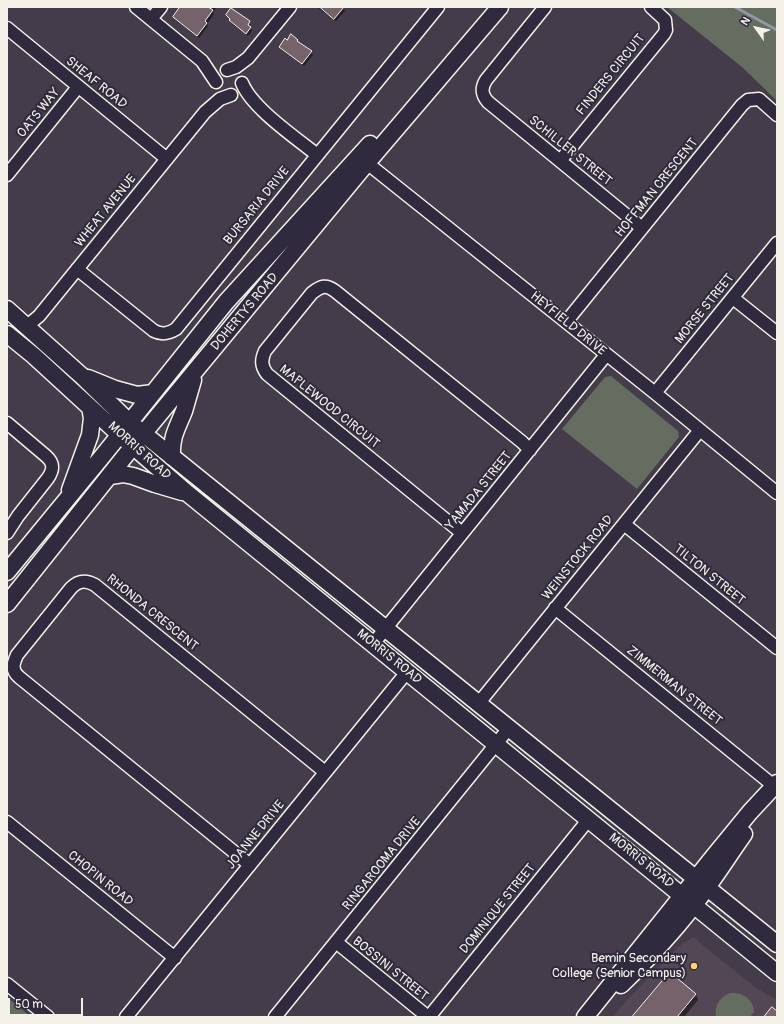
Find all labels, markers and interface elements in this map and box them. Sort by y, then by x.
north arrow [736,8,776,48]
text: N [738,15,753,28]
street label: FINDERS CIRCUIT [574,31,648,119]
street label: SHEAF ROAD [62,54,130,112]
street label: OATS WAY [14,85,64,141]
street label: SCHILLER STREET [525,113,615,189]
street label: HOFFMAN CRESCENT [612,136,702,240]
street label: BURSARIA DRIVE [221,164,293,248]
street label: WHEAT AVENUE [72,171,140,251]
street label: DOHERTYS ROAD [208,270,282,354]
street label: MORSE STREET [672,271,738,347]
street label: HEYFIELD DRIVE [527,289,609,359]
street label: MAPLEWOOD CIRCUIT [276,362,382,452]
street label: MORRIS ROAD [104,419,174,483]
street label: YAMADA STREET [443,449,515,533]
street label: WEINSTOCK ROAD [539,513,617,603]
street label: TILTON STREET [670,541,748,609]
street label: RHONDA CRESCENT [103,571,201,655]
street label: MORRIS ROAD [353,626,425,688]
street label: ZIMMERMAN STREET [623,643,725,729]
street label: JOANNE DRIVE [224,797,288,873]
street label: RINGAROOMA DRIVE [340,814,424,914]
street label: MORRIS ROAD [605,830,677,892]
street label: CHOPIN ROAD [64,848,136,910]
street label: DOMINIQUE STREET [457,861,539,957]
street label: BOSSINI STREET [349,934,431,1004]
place label: Bemin Secondary College (Senior Campus) [552,951,686,982]
marker: Bemin Secondary College (Senior Campus) [689,961,699,971]
scale bar [10,990,85,1016]
text: 50 m [15,997,43,1012]

